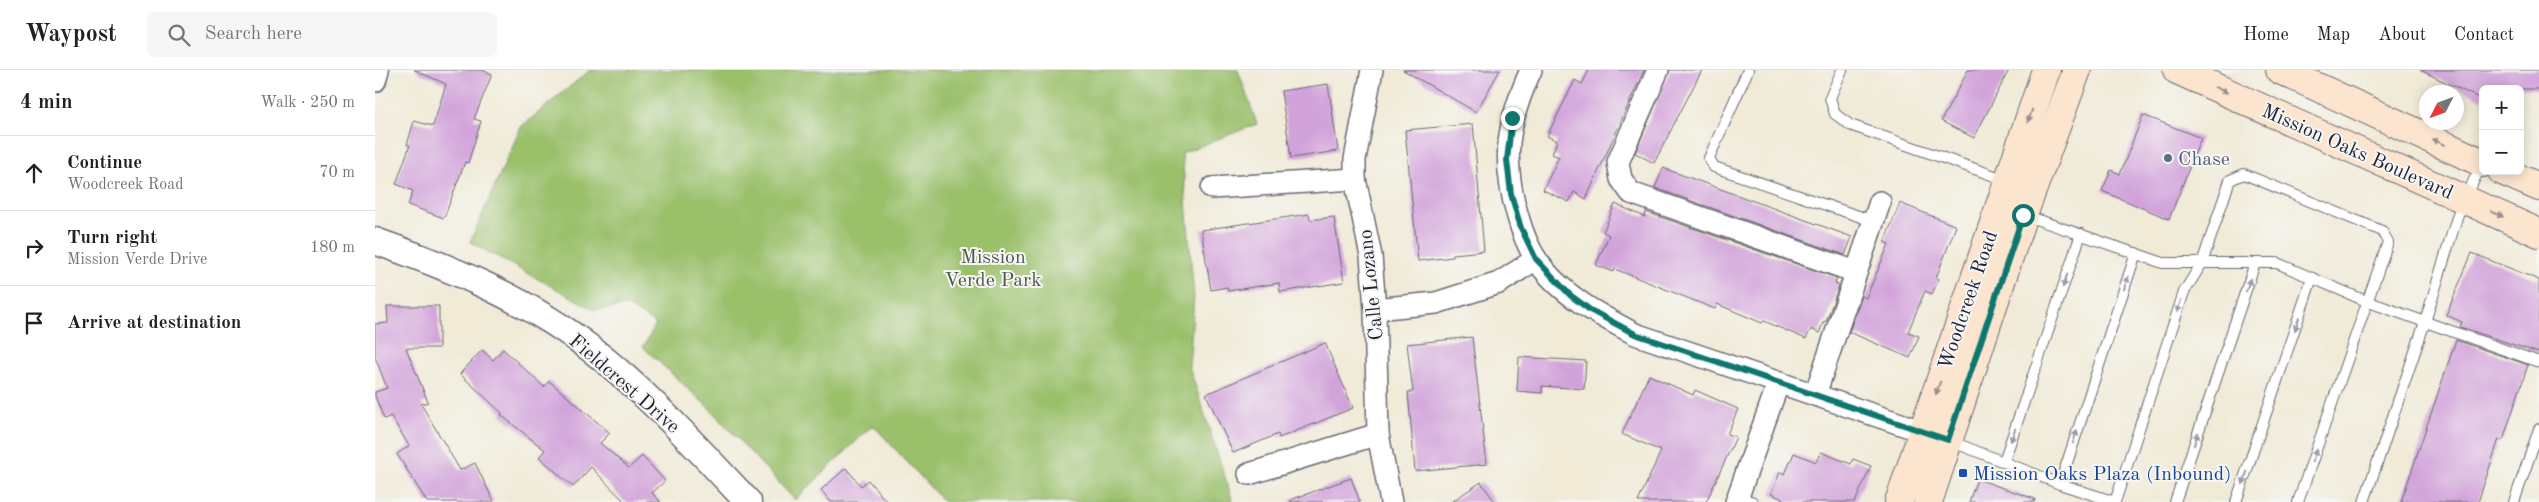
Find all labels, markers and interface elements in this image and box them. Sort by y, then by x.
search box [147,12,497,57]
icon: search [165,21,193,49]
text: Waypost [25,23,117,47]
text: Search here [205,25,302,44]
text: Home [2243,26,2289,44]
text: Map [2317,26,2350,44]
text: About [2378,26,2426,44]
text: Contact [2454,26,2514,44]
north arrow [2419,85,2464,130]
map controls [2479,85,2524,175]
button: + [2479,85,2524,130]
one-way arrow [2214,86,2228,94]
text: 4 min [20,92,73,113]
text: Walk · 250 m [260,95,355,111]
street label: Mission Oaks Boulevard [2258,102,2456,204]
route end [1501,107,1524,130]
one-way arrow [2025,109,2033,124]
button: − [2479,130,2524,175]
one-way arrow [2431,138,2445,146]
place label: Chase [2178,150,2230,170]
marker: Chase [2162,152,2174,164]
text: Continue [67,154,142,173]
icon: ahead [20,159,48,187]
text: 70 m [319,165,355,181]
text: Woodcreek Road [67,177,183,193]
route start [2012,204,2035,227]
one-way arrow [2490,211,2504,219]
street label: Calle Lozano [1356,228,1388,341]
text: Turn right [67,229,157,248]
street label: Woodcreek Road [1936,229,2002,373]
icon: right [20,234,48,262]
text: 180 m [310,240,355,256]
park label: Mission Verde Park [944,248,1042,291]
text: Mission Verde Drive [67,252,207,268]
one-way arrow [2061,273,2069,288]
one-way arrow [2123,275,2131,290]
one-way arrow [2244,277,2252,292]
one-way arrow [2175,299,2183,314]
icon: arrive [20,309,48,337]
text: Arrive at destination [67,314,241,333]
one-way arrow [2292,317,2300,332]
street label: Fieldcrest Drive [565,331,683,438]
one-way arrow [1934,381,1942,396]
one-way arrow [2009,427,2017,442]
one-way arrow [2072,430,2080,445]
one-way arrow [2193,432,2200,447]
one-way arrow [2310,448,2318,463]
place label: Mission Oaks Plaza (Inbound) [1973,465,2232,485]
marker: Mission Oaks Plaza (Inbound) [1957,467,1969,479]
one-way arrow [2240,471,2248,486]

